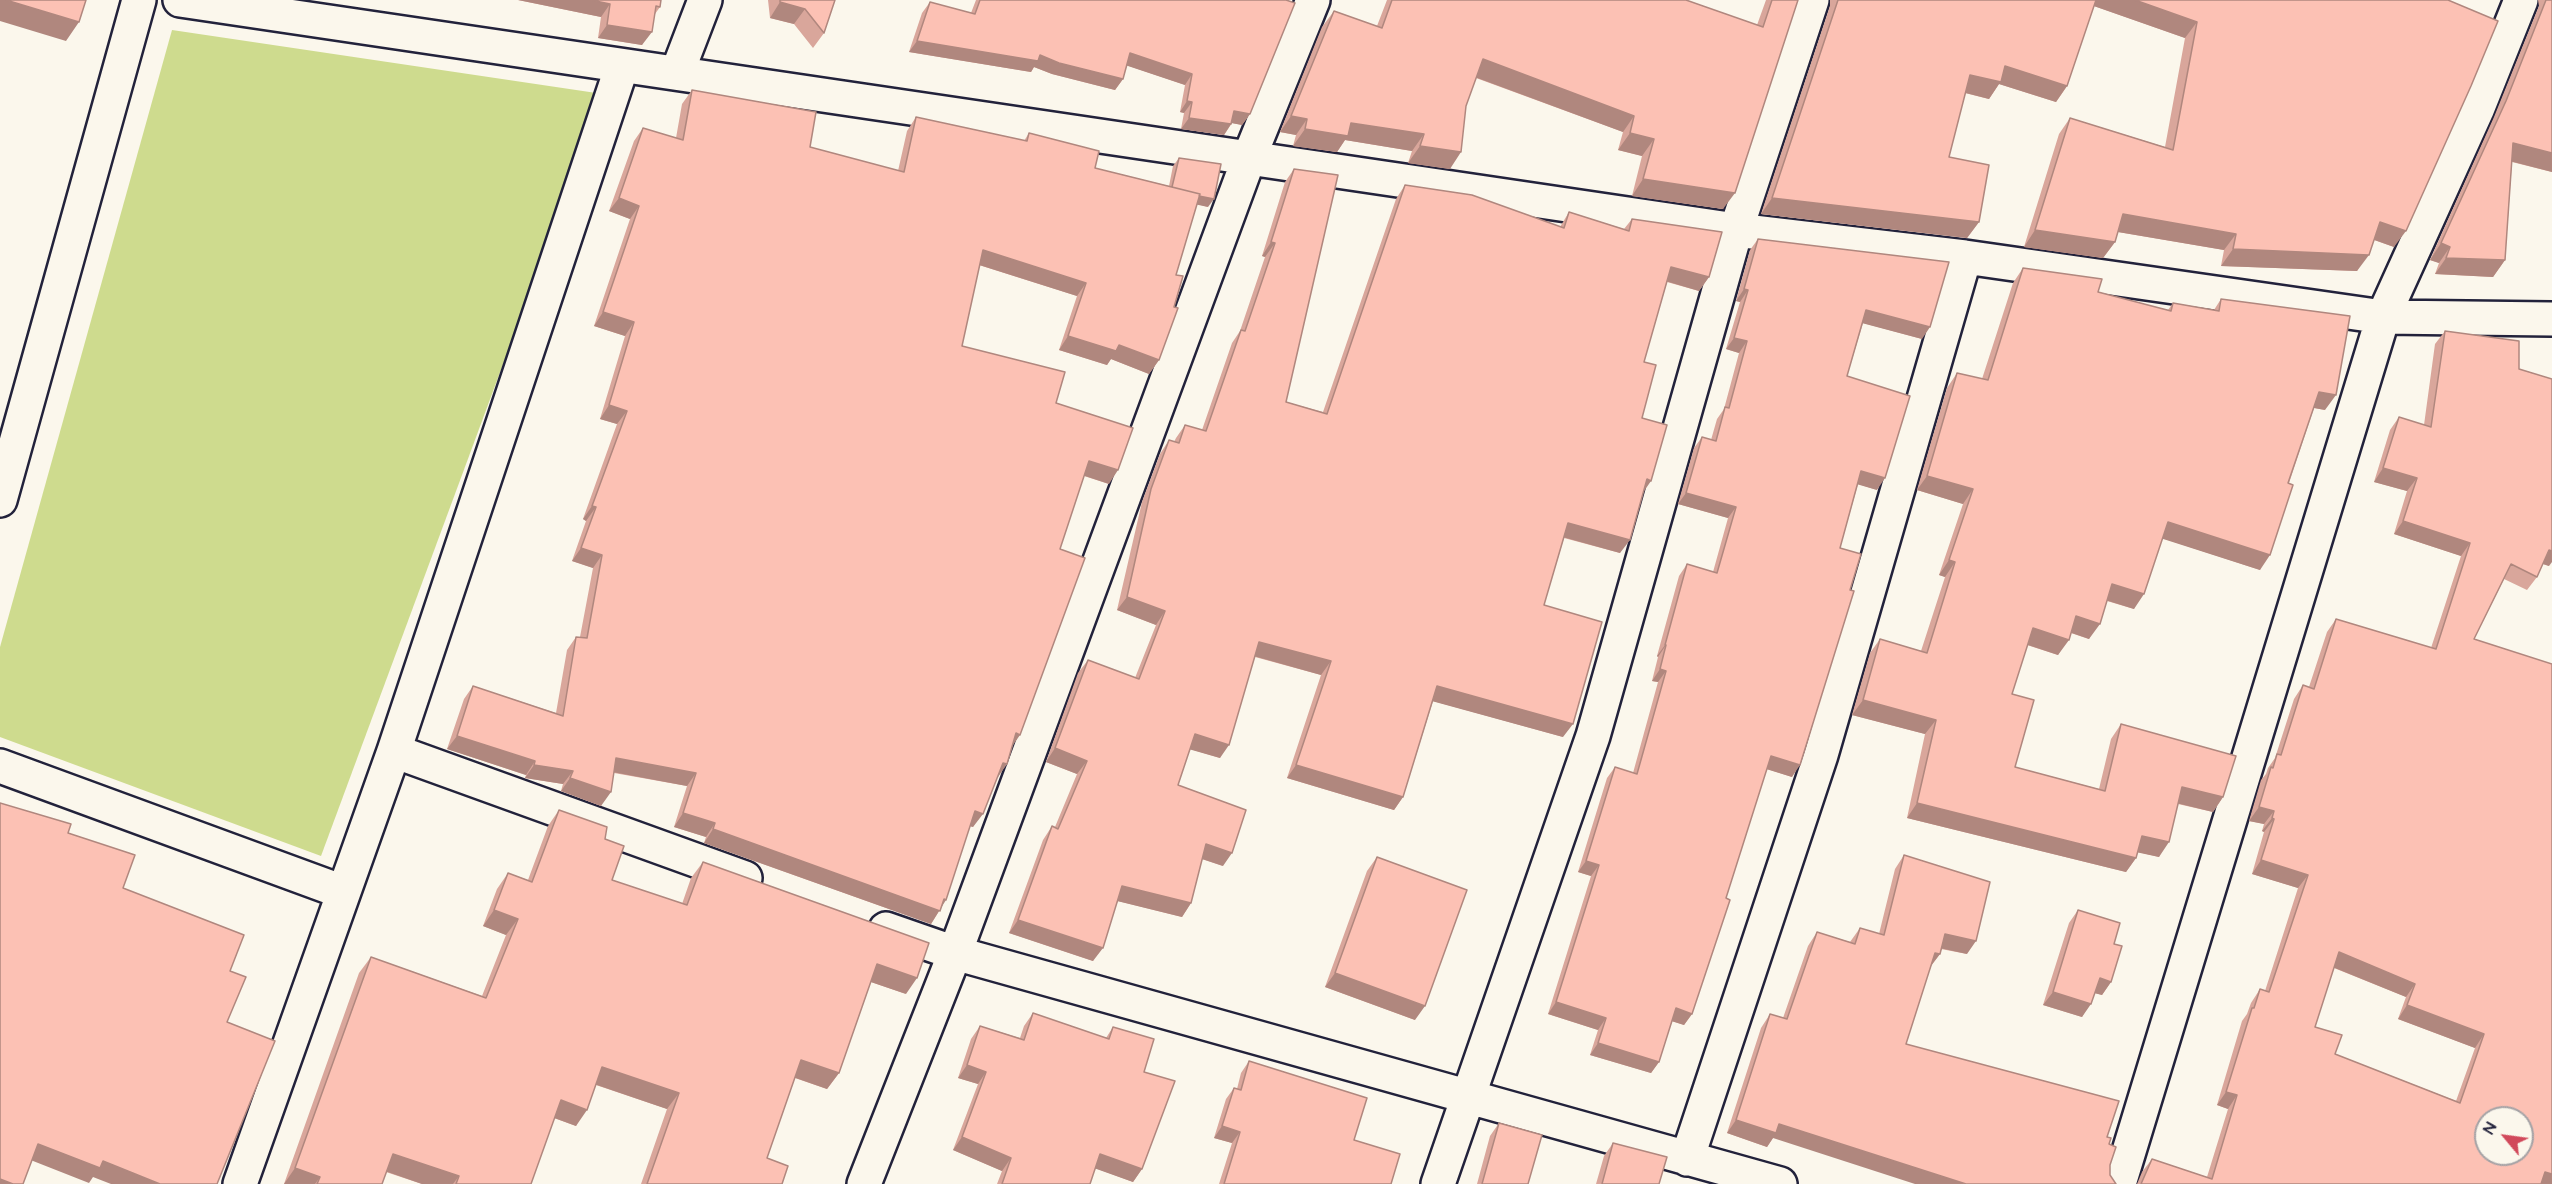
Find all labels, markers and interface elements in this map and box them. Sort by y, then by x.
north arrow [2474,1106,2534,1166]
text: N [2478,1119,2502,1138]

